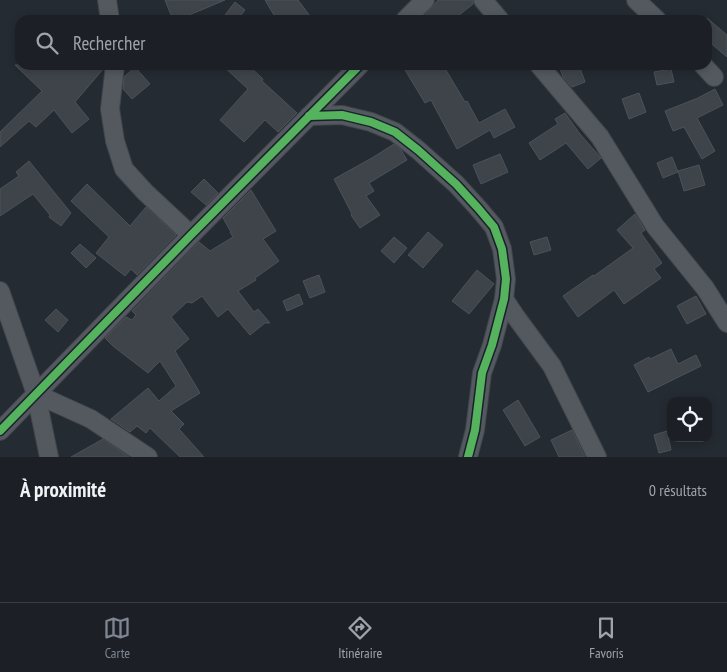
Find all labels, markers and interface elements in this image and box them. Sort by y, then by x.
search box [15,15,712,70]
icon: search [33,29,61,57]
text: Rechercher [73,31,145,55]
map controls [667,397,712,442]
button: locate [667,397,712,442]
text: À proximité [20,476,106,503]
text: 0 résultats [649,480,707,500]
tab: Carte [103,614,131,662]
tab: Itinéraire [338,614,382,662]
tab: Favoris [589,614,624,662]

